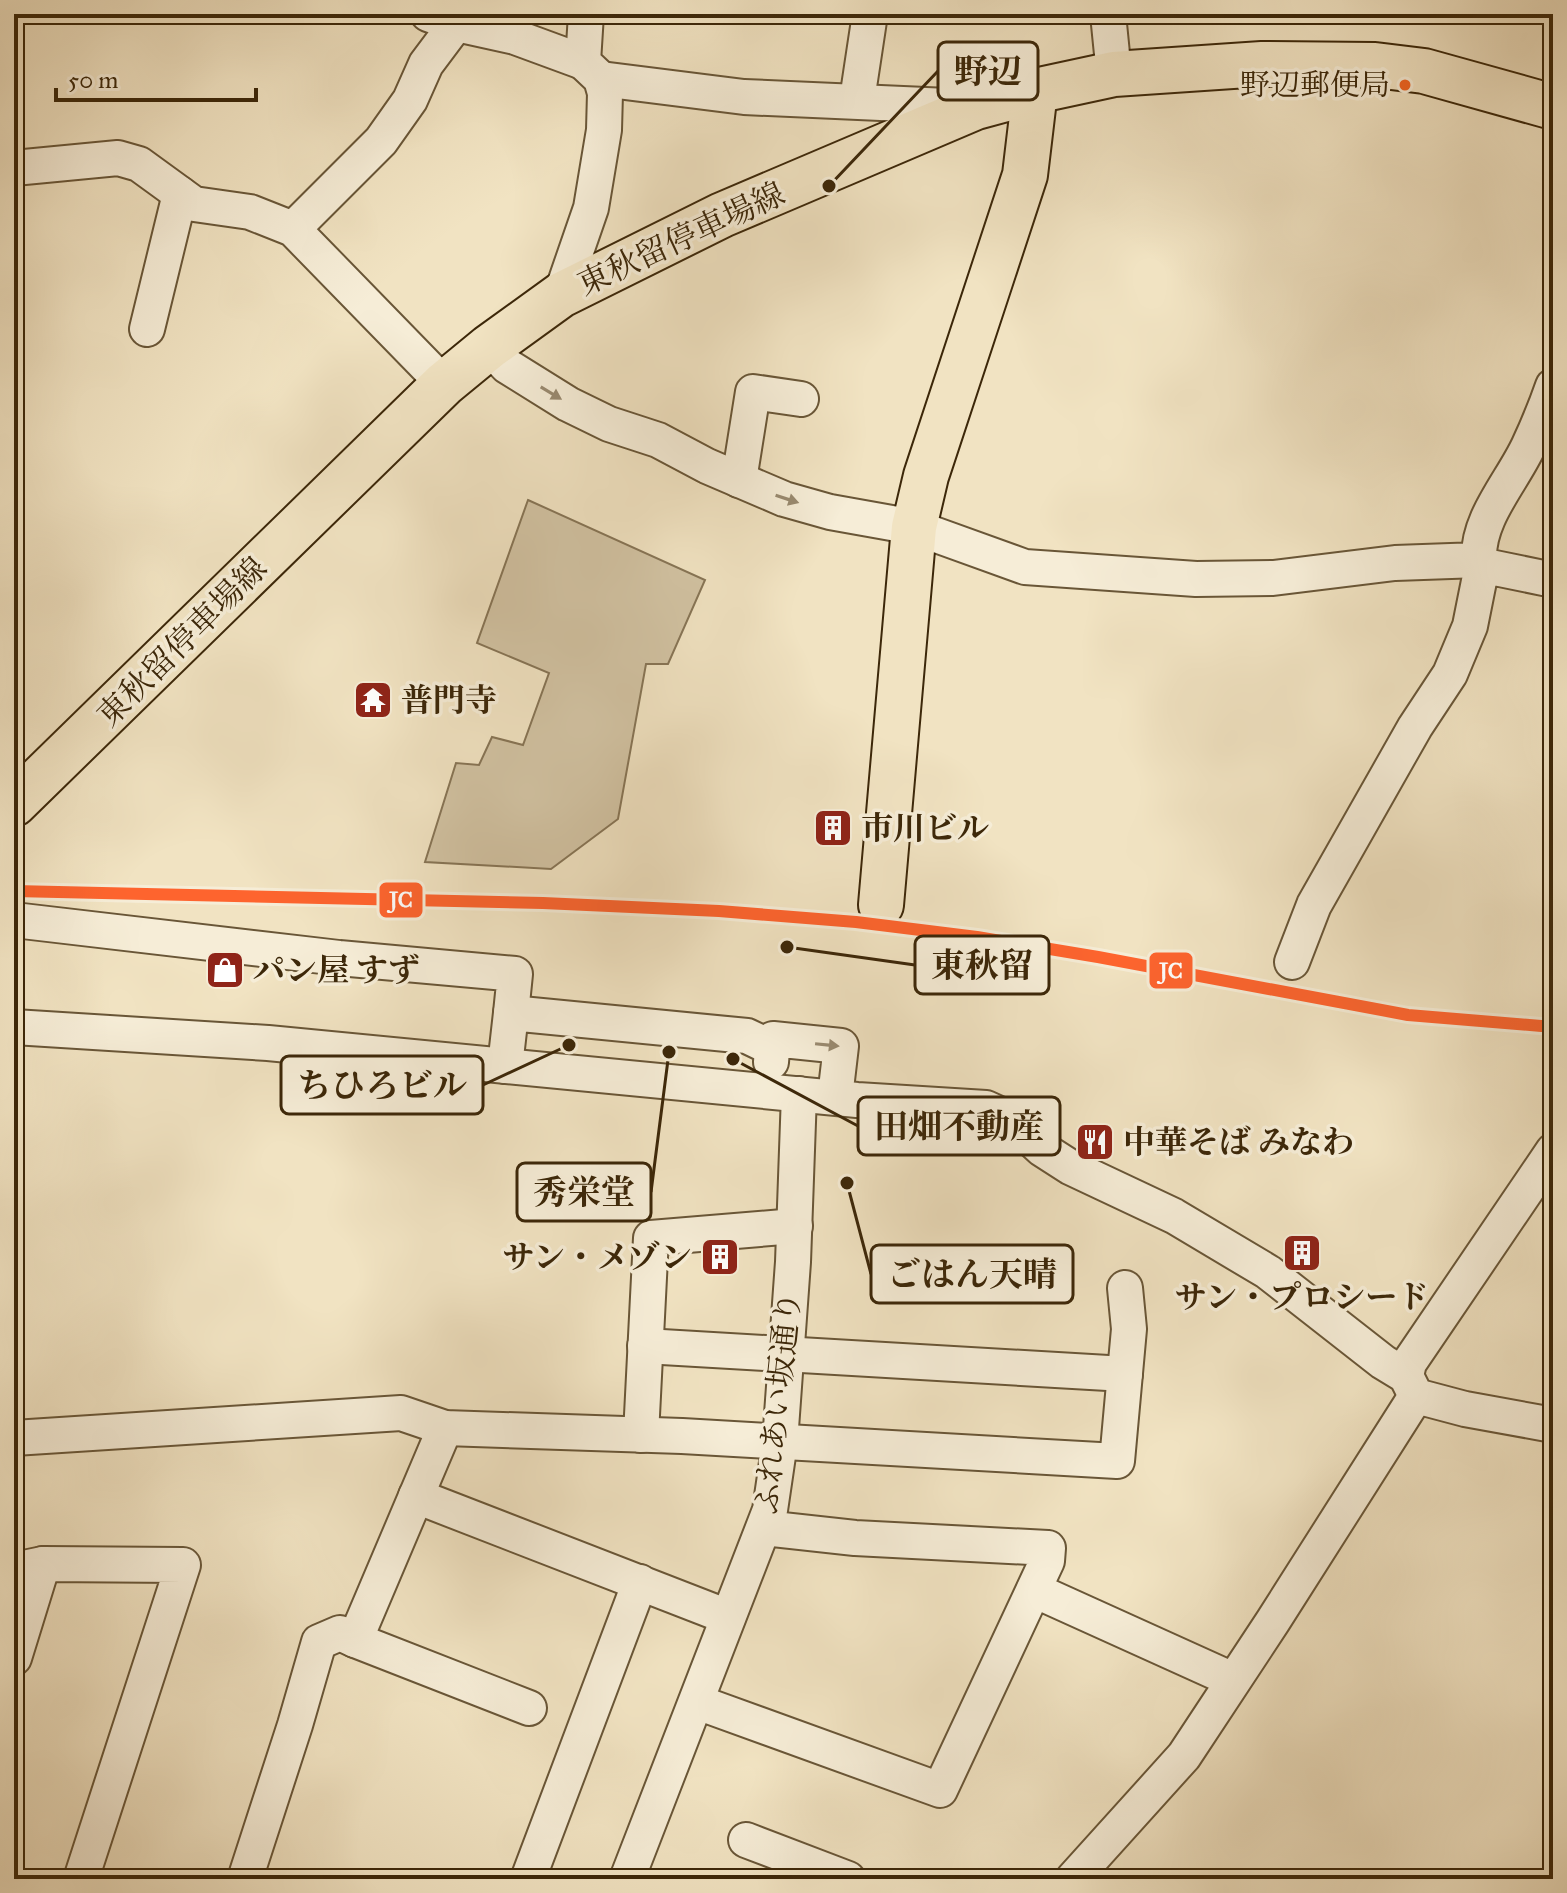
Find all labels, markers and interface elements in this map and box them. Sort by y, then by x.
callout: 野辺 [938,42,1038,100]
text: 野辺 [954,51,1022,92]
scale bar [56,52,256,102]
text: 50 m [68,65,118,95]
place label: 野辺郵便局 [1240,67,1390,103]
marker: 野辺郵便局 [1397,77,1413,93]
street label: 東秋留停車場線 [571,174,791,304]
one-way arrow [540,386,562,400]
one-way arrow [776,494,800,506]
street label: 東秋留停車場線 [89,549,275,735]
temple icon: 普門寺 [352,679,394,721]
place label: 普門寺 [401,681,497,720]
building icon: 市川ビル [812,807,854,849]
place label: 市川ビル [861,809,989,848]
line badge: JC [378,881,424,919]
text: JC [386,886,413,914]
callout: 東秋留 [915,936,1049,994]
text: 東秋留 [931,945,1033,986]
shop icon: パン屋 すず [204,949,246,991]
place label: パン屋 すず [253,951,420,990]
line badge: JC [1148,951,1194,990]
text: JC [1156,957,1183,985]
one-way arrow [815,1038,840,1051]
callout: ちひろビル [281,1056,483,1114]
text: ちひろビル [297,1065,467,1106]
callout: 田畑不動産 [858,1097,1060,1155]
text: 田畑不動産 [874,1106,1044,1147]
restaurant icon: 中華そば みなわ [1074,1121,1116,1163]
place label: 中華そば みなわ [1123,1123,1354,1162]
callout: 秀栄堂 [517,1163,651,1221]
text: 秀栄堂 [533,1172,635,1213]
building icon: サン・プロシード [1281,1232,1323,1274]
building icon: サン・メゾン [699,1236,741,1278]
place label: サン・メゾン [503,1238,692,1277]
callout: ごはん天晴 [871,1245,1073,1303]
text: ごはん天晴 [887,1254,1057,1295]
place label: サン・プロシード [1175,1278,1429,1317]
street label: ふれあい坂通り [747,1290,809,1516]

